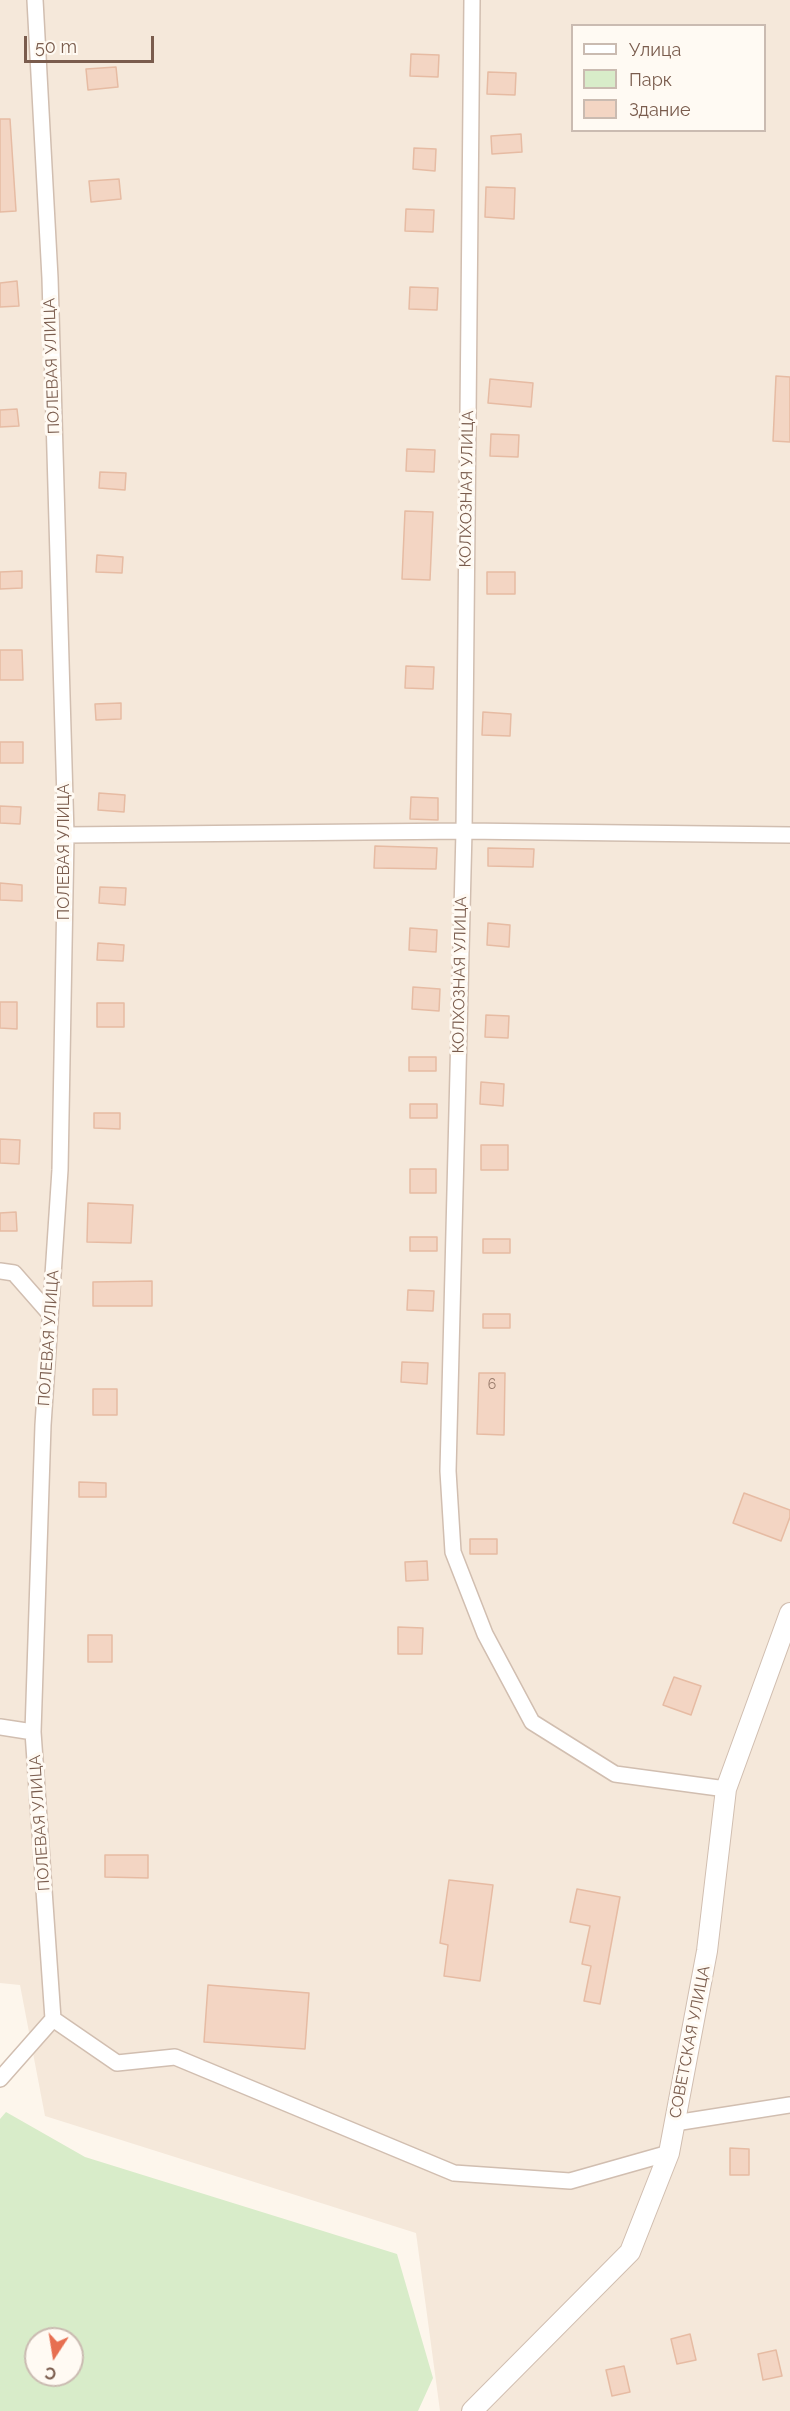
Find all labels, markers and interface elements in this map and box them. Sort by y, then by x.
scale bar [27,24,158,62]
legend [571,24,766,132]
text: 50 m [35,36,77,57]
text: Улица [629,39,681,60]
text: Парк [629,69,672,90]
text: Здание [629,99,691,120]
street label: ПОЛЕВАЯ УЛИЦА [40,297,64,435]
street label: КОЛХОЗНАЯ УЛИЦА [456,410,478,568]
street label: ПОЛЕВАЯ УЛИЦА [54,784,74,920]
street label: КОЛХОЗНАЯ УЛИЦА [449,896,471,1054]
street label: ПОЛЕВАЯ УЛИЦА [35,1269,63,1407]
house number: 6 [488,1377,496,1393]
street label: ПОЛЕВАЯ УЛИЦА [26,1754,54,1892]
street label: СОВЕТСКАЯ УЛИЦА [666,1964,714,2120]
north arrow [24,2327,84,2387]
text: С [43,2363,58,2384]

